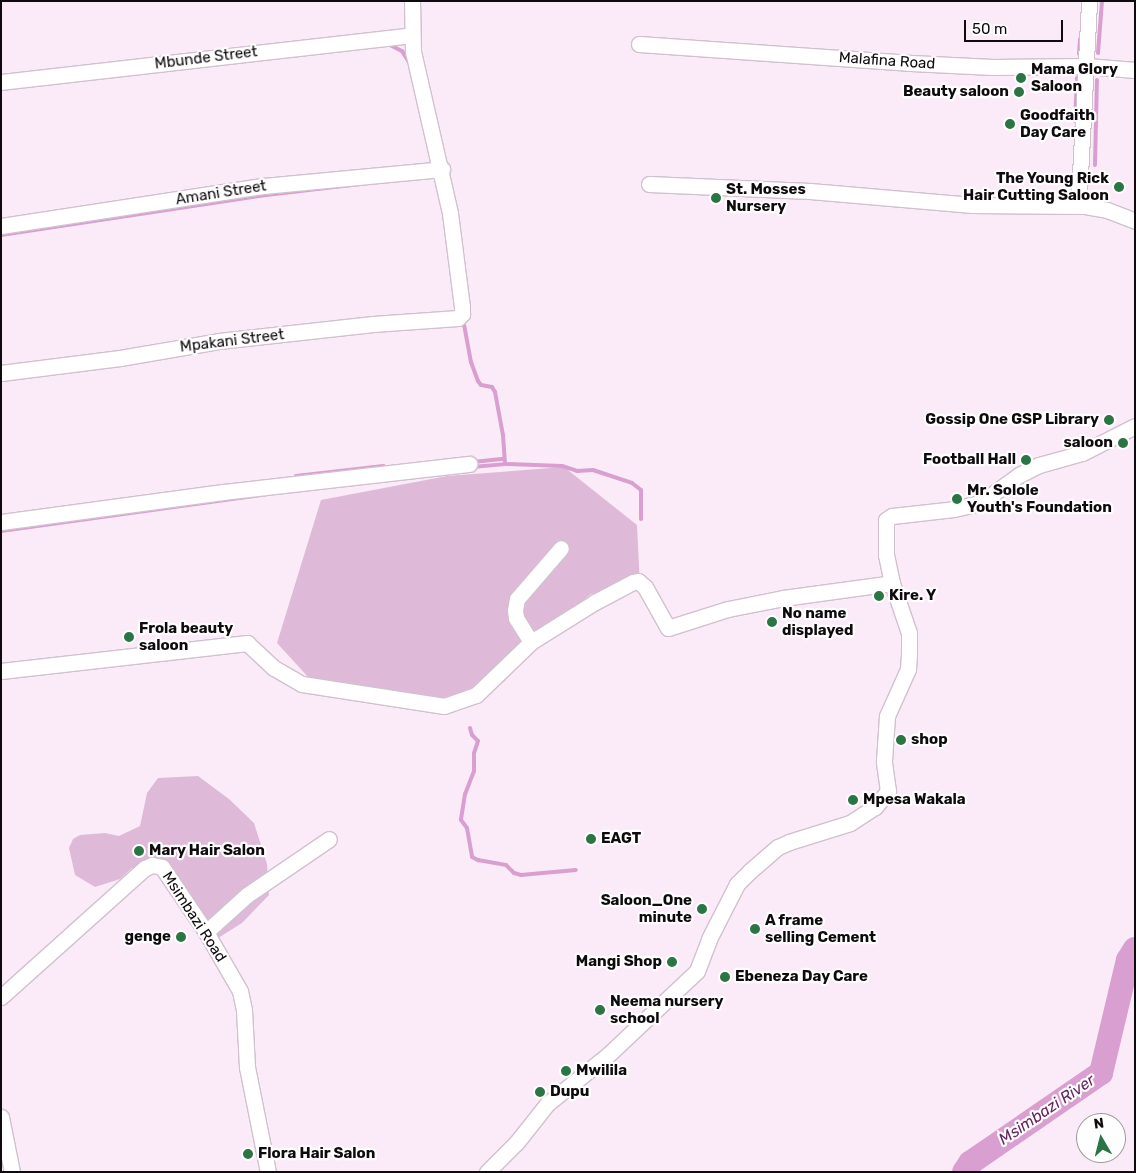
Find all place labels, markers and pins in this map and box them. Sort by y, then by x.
place label: Mama Glory Saloon [1031,60,1118,95]
marker: Mama Glory Saloon [1015,72,1027,84]
place label: Beauty saloon [903,83,1009,101]
marker: Beauty saloon [1013,86,1025,98]
place label: Goodfaith Day Care [1020,106,1095,141]
marker: Goodfaith Day Care [1004,118,1016,130]
place label: The Young Rick Hair Cutting Saloon [963,169,1109,204]
place label: St. Mosses Nursery [726,180,806,215]
marker: The Young Rick Hair Cutting Saloon [1113,181,1125,193]
marker: St. Mosses Nursery [710,192,722,204]
place label: Gossip One GSP Library [925,411,1099,429]
marker: Gossip One GSP Library [1103,414,1115,426]
place label: saloon [1064,434,1113,452]
marker: saloon [1117,437,1129,449]
place label: Football Hall [923,451,1016,469]
marker: Football Hall [1020,454,1032,466]
place label: Mr. Solole Youth's Foundation [967,481,1112,516]
marker: Mr. Solole Youth's Foundation [951,493,963,505]
place label: Kire. Y [889,587,937,605]
marker: Kire. Y [873,590,885,602]
place label: No name displayed [782,604,853,639]
marker: No name displayed [766,616,778,628]
place label: Frola beauty saloon [139,619,233,654]
marker: Frola beauty saloon [123,631,135,643]
place label: shop [911,731,948,749]
marker: shop [895,734,907,746]
place label: Mpesa Wakala [863,791,966,809]
marker: Mpesa Wakala [847,794,859,806]
place label: EAGT [601,830,641,848]
marker: EAGT [585,833,597,845]
place label: Mary Hair Salon [149,842,265,860]
marker: Mary Hair Salon [133,845,145,857]
place label: Saloon_One minute [601,891,692,926]
marker: Saloon_One minute [696,903,708,915]
place label: A frame selling Cement [765,911,876,946]
marker: A frame selling Cement [749,923,761,935]
place label: genge [125,928,171,946]
marker: genge [175,931,187,943]
place label: Mangi Shop [576,953,662,971]
marker: Mangi Shop [666,956,678,968]
place label: Ebeneza Day Care [735,968,868,986]
marker: Ebeneza Day Care [719,971,731,983]
place label: Neema nursery school [610,992,723,1027]
marker: Neema nursery school [594,1004,606,1016]
place label: Mwilila [576,1062,627,1080]
marker: Mwilila [560,1065,572,1077]
place label: Dupu [550,1083,589,1101]
marker: Dupu [534,1086,546,1098]
place label: Flora Hair Salon [258,1145,376,1163]
marker: Flora Hair Salon [242,1148,254,1160]

